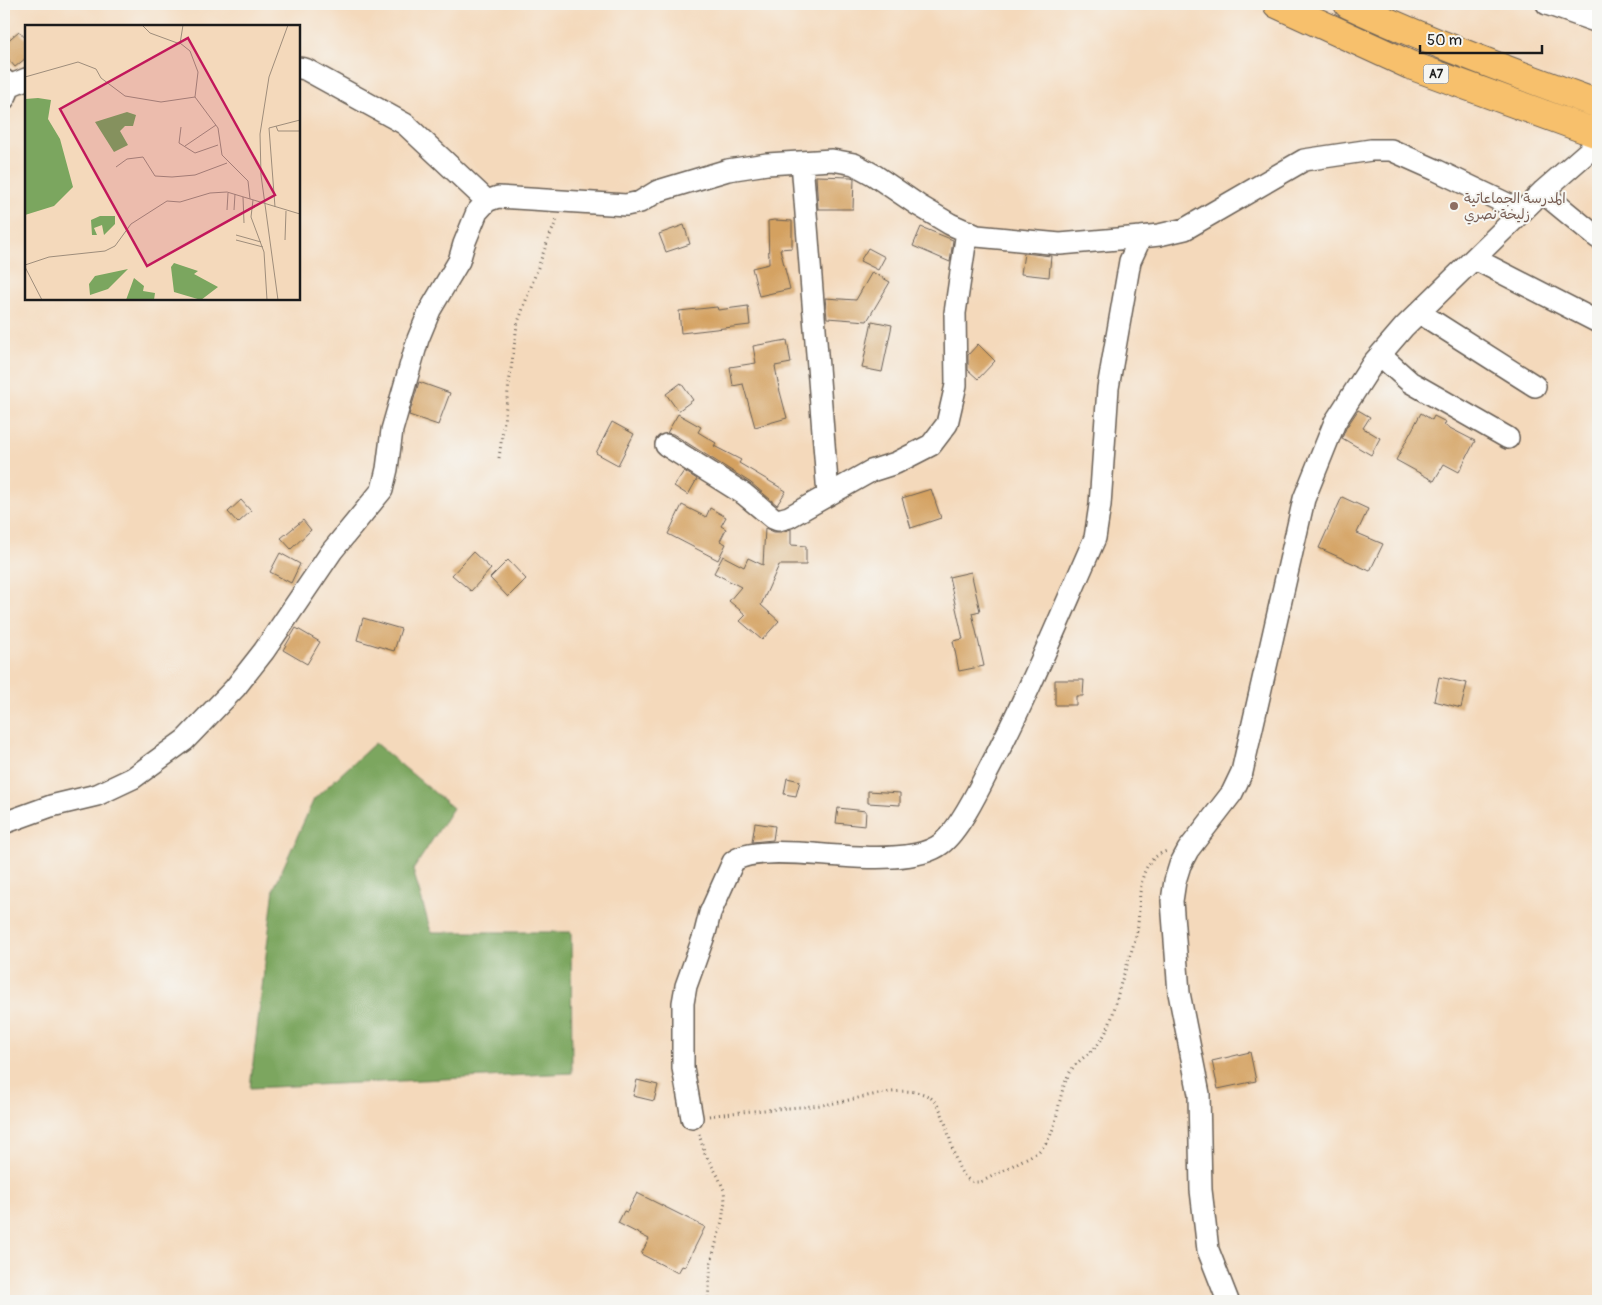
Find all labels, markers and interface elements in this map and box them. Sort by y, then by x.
scale bar [1420,22,1542,54]
inset map [25,25,300,300]
text: 50 m [1427,31,1462,50]
road number: A7 [1424,64,1448,84]
place label: المدرسة الجماعاتية زليخة نصري [1464,190,1566,225]
marker: المدرسة الجماعاتية زليخة نصري [1448,200,1460,212]

